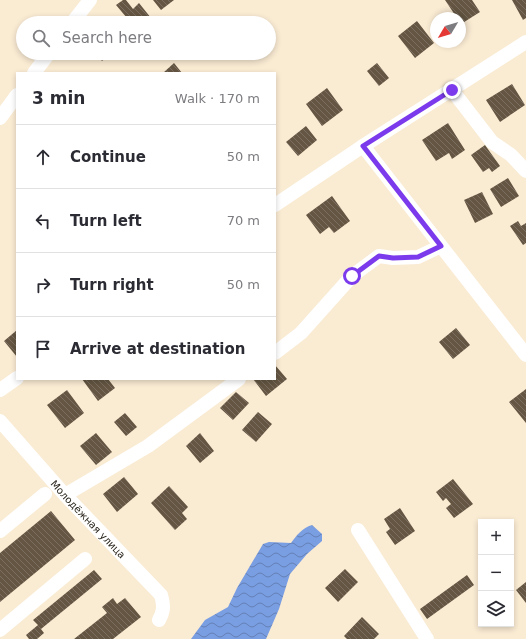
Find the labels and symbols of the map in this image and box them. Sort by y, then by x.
north arrow [430,12,466,48]
route end [443,81,461,99]
route start [343,267,361,285]
street label: Молодёжная улица [49,478,127,561]

